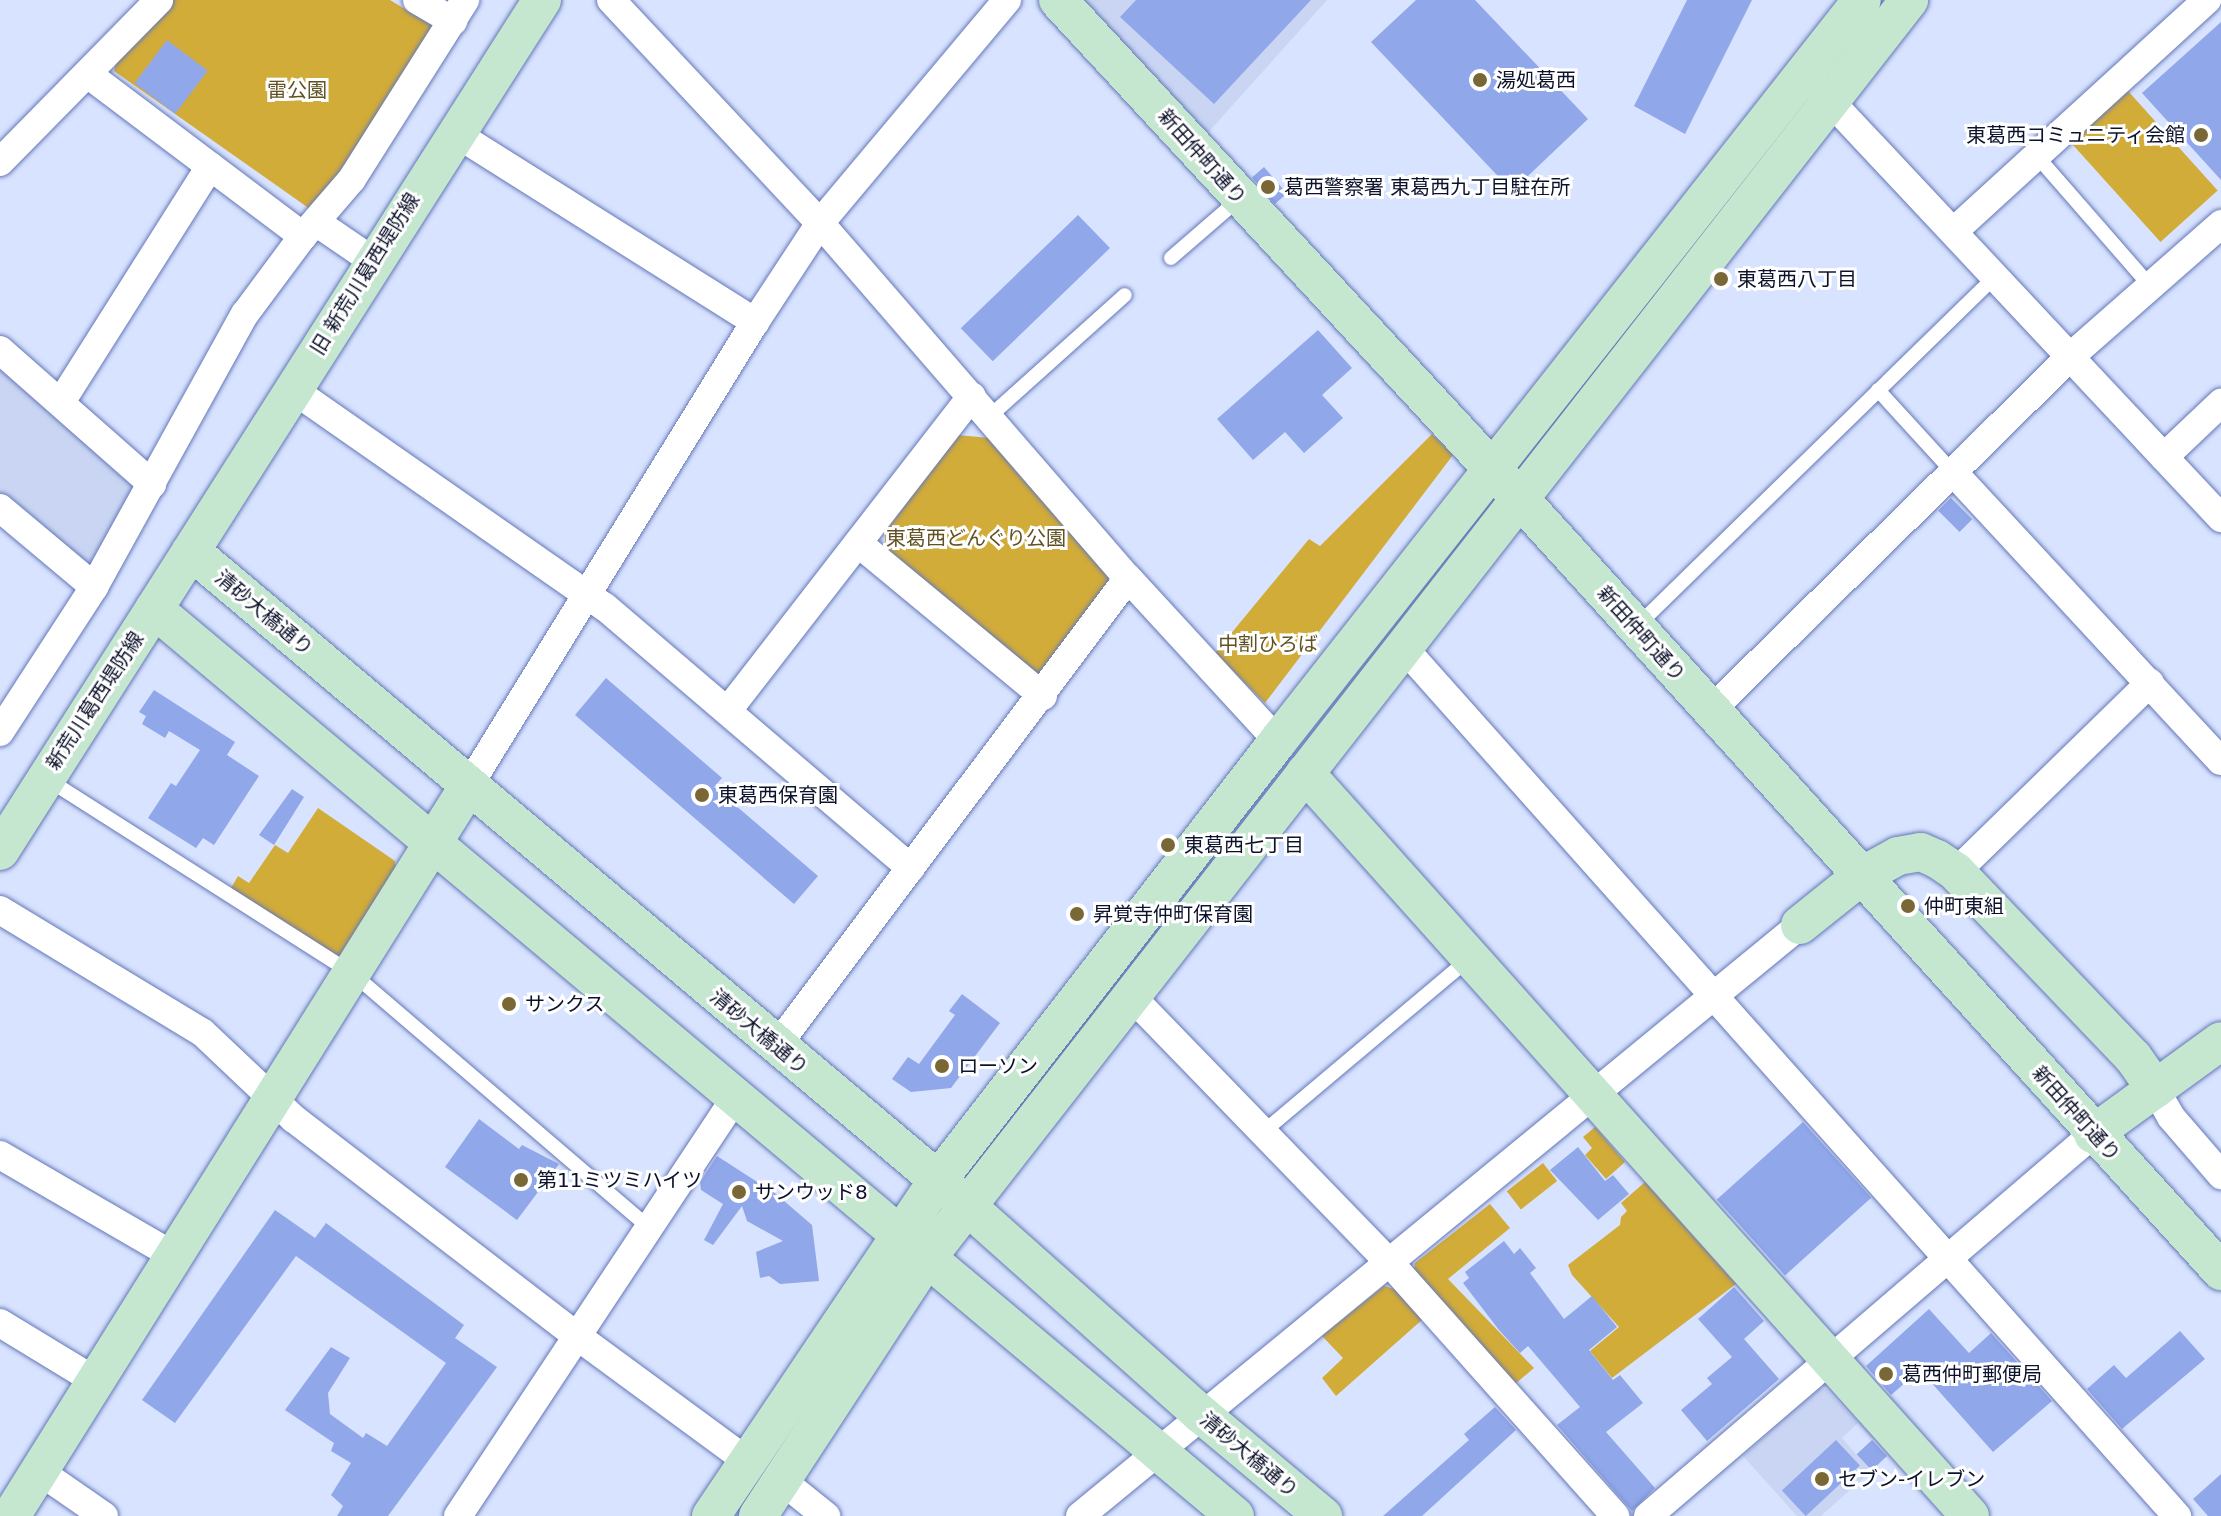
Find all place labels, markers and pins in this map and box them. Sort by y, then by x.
place label: 湯処葛西 [1496,68,1576,92]
marker: 湯処葛西 [1471,71,1489,89]
place label: 東葛西コミュニティ会館 [1965,123,2185,147]
marker: 東葛西コミュニティ会館 [2192,126,2210,144]
place label: 葛西警察署 東葛西九丁目駐在所 [1284,175,1570,199]
marker: 葛西警察署 東葛西九丁目駐在所 [1259,178,1277,196]
place label: 東葛西八丁目 [1737,267,1857,291]
marker: 東葛西八丁目 [1712,270,1730,288]
place label: 東葛西保育園 [718,783,838,807]
marker: 東葛西保育園 [693,786,711,804]
place label: 東葛西七丁目 [1184,833,1304,857]
marker: 東葛西七丁目 [1159,836,1177,854]
place label: 仲町東組 [1924,894,2004,918]
marker: 仲町東組 [1899,897,1917,915]
place label: 昇覚寺仲町保育園 [1093,902,1253,926]
marker: 昇覚寺仲町保育園 [1068,905,1086,923]
place label: サンクス [525,992,605,1016]
marker: サンクス [500,995,518,1013]
place label: ローソン [958,1054,1038,1078]
marker: ローソン [933,1057,951,1075]
place label: 第11ミツミハイツ [537,1168,702,1192]
marker: 第11ミツミハイツ [512,1171,530,1189]
place label: サンウッド8 [755,1180,868,1204]
marker: サンウッド8 [730,1183,748,1201]
place label: 葛西仲町郵便局 [1902,1362,2042,1386]
marker: 葛西仲町郵便局 [1877,1365,1895,1383]
place label: セブン-イレブン [1838,1467,1985,1491]
marker: セブン-イレブン [1813,1470,1831,1488]

